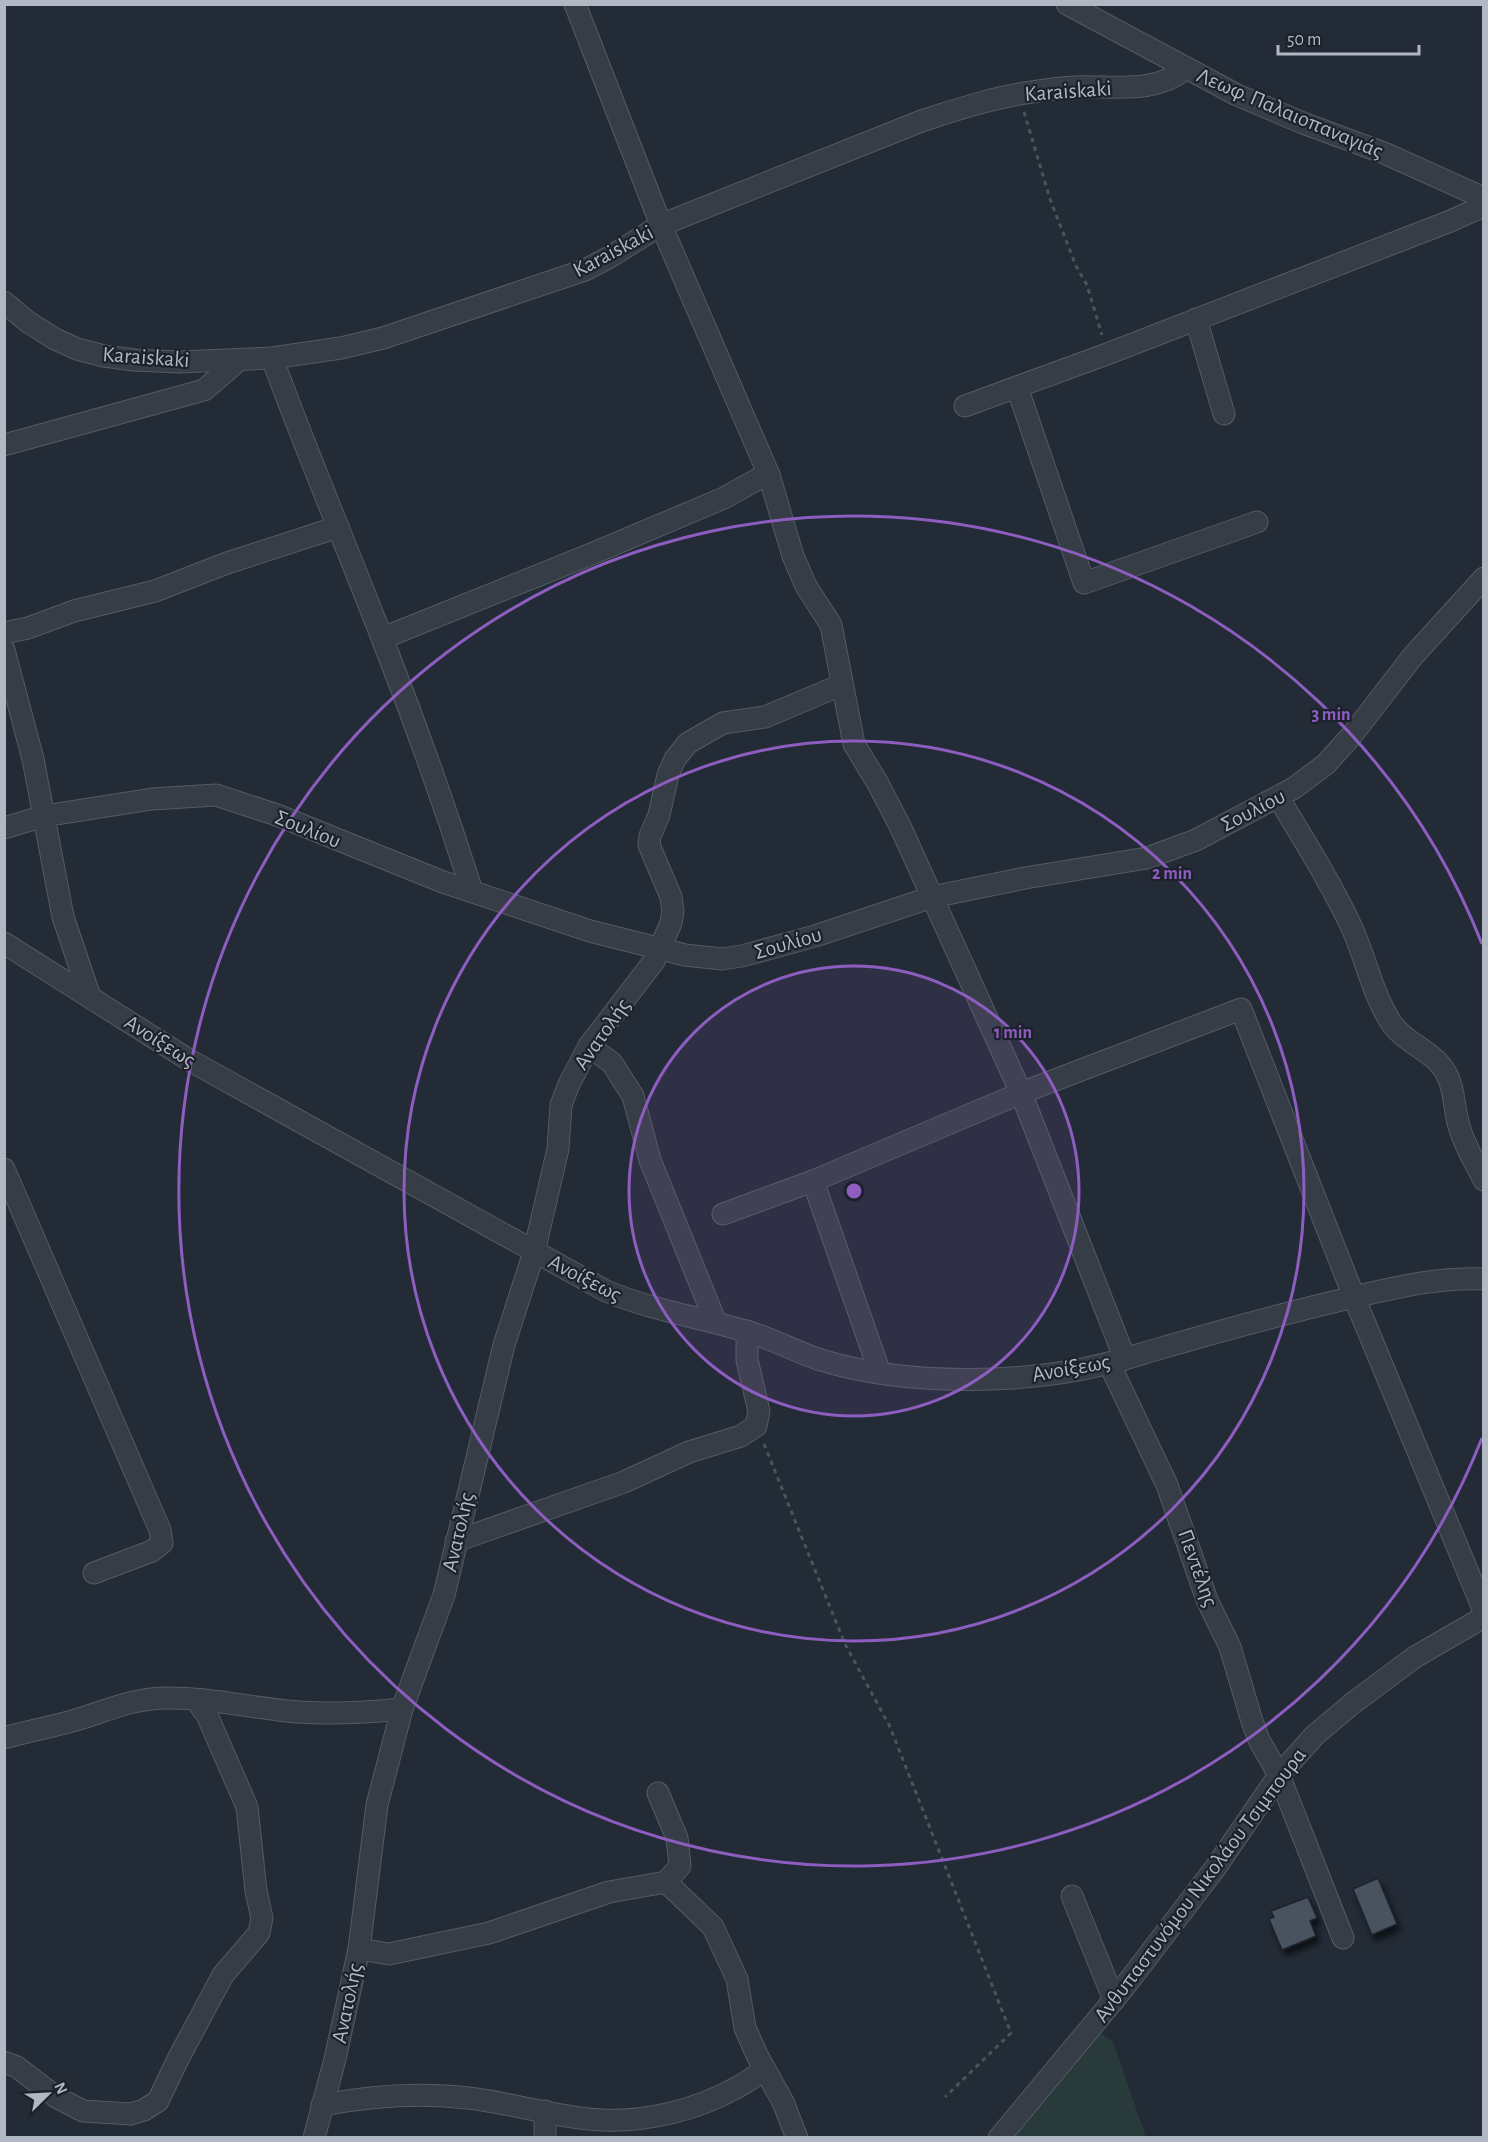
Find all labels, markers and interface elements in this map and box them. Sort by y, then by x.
scale bar [1278,18,1419,56]
text: 50 m [1287,31,1321,49]
street label: Λεωφ. Παλαιοπαναγιάς [1194,64,1386,162]
street label: Karaiskaki [1024,77,1112,105]
street label: Karaiskaki [569,221,657,281]
street label: Karaiskaki [102,343,190,371]
text: 3 min [1311,706,1351,724]
street label: Σουλίου [1217,785,1289,835]
street label: Σουλίου [272,806,344,852]
text: 2 min [1152,865,1192,883]
street label: Σουλίου [752,923,824,963]
street label: Ανατολής [570,994,634,1074]
street label: Ανοίξεως [120,1011,199,1072]
text: 1 min [994,1024,1032,1042]
centre of rings [844,1181,864,1201]
street label: Ανοίξεως [544,1250,625,1307]
street label: Ανοίξεως [1030,1350,1112,1387]
street label: Ανατολής [438,1490,478,1574]
street label: Πεντέλης [1174,1526,1222,1610]
street label: Ανθυπαστυνόμου Νικολάου Τσιμπουρα [1090,1744,1310,2026]
street label: Ανατολής [328,1961,366,2045]
north arrow [18,2064,78,2124]
text: N [51,2080,70,2097]

